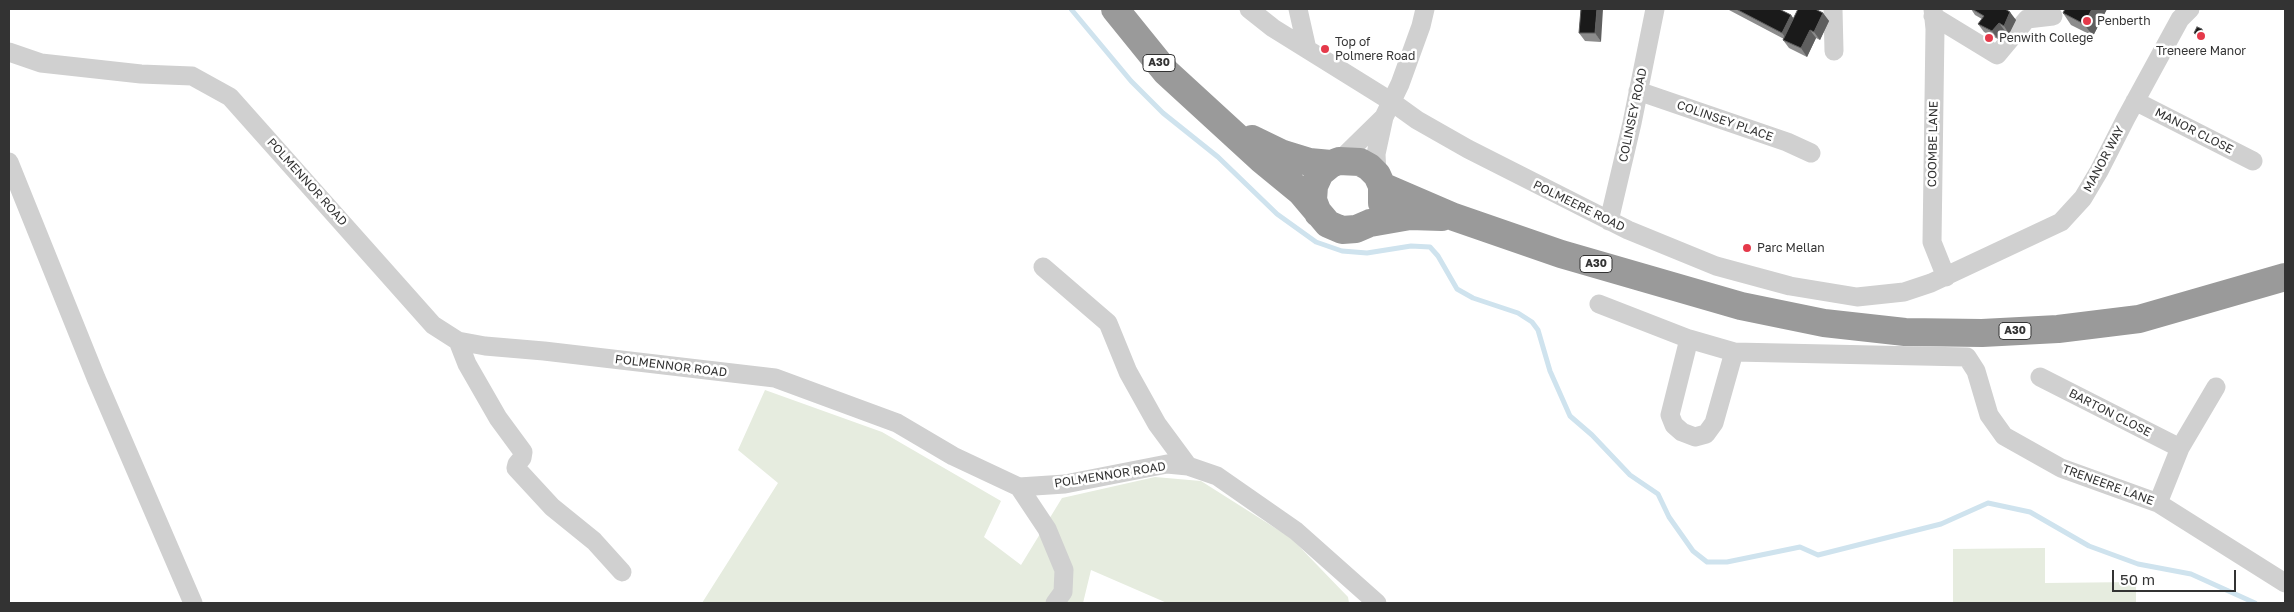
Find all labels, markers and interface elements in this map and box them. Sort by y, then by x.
place label: Penberth [2097,14,2151,28]
marker: Penberth [2081,15,2093,27]
marker: Treneere Manor [2195,30,2207,42]
place label: Penwith College [1999,31,2093,45]
marker: Penwith College [1983,32,1995,44]
place label: Top of Polmere Road [1335,35,1415,63]
marker: Top of Polmere Road [1319,43,1331,55]
place label: Treneere Manor [2156,44,2246,58]
road number: A30 [1143,54,1175,72]
street label: COLINSEY ROAD [1616,67,1650,163]
street label: COLINSEY PLACE [1675,98,1775,144]
street label: COOMBE LANE [1925,101,1941,187]
street label: MANOR CLOSE [2152,105,2236,157]
street label: MANOR WAY [2081,123,2127,195]
street label: POLMENNOR ROAD [264,135,350,229]
street label: POLMEERE ROAD [1531,178,1627,234]
place label: Parc Mellan [1757,241,1825,255]
marker: Parc Mellan [1741,242,1753,254]
road number: A30 [1580,255,1612,272]
road number: A30 [1999,322,2031,340]
street label: POLMENNOR ROAD [614,352,728,380]
street label: BARTON CLOSE [2066,386,2154,440]
street label: POLMENNOR ROAD [1053,459,1167,491]
street label: TRENEERE LANE [2060,462,2156,508]
scale bar [2114,560,2238,592]
text: 50 m [2120,570,2155,588]

